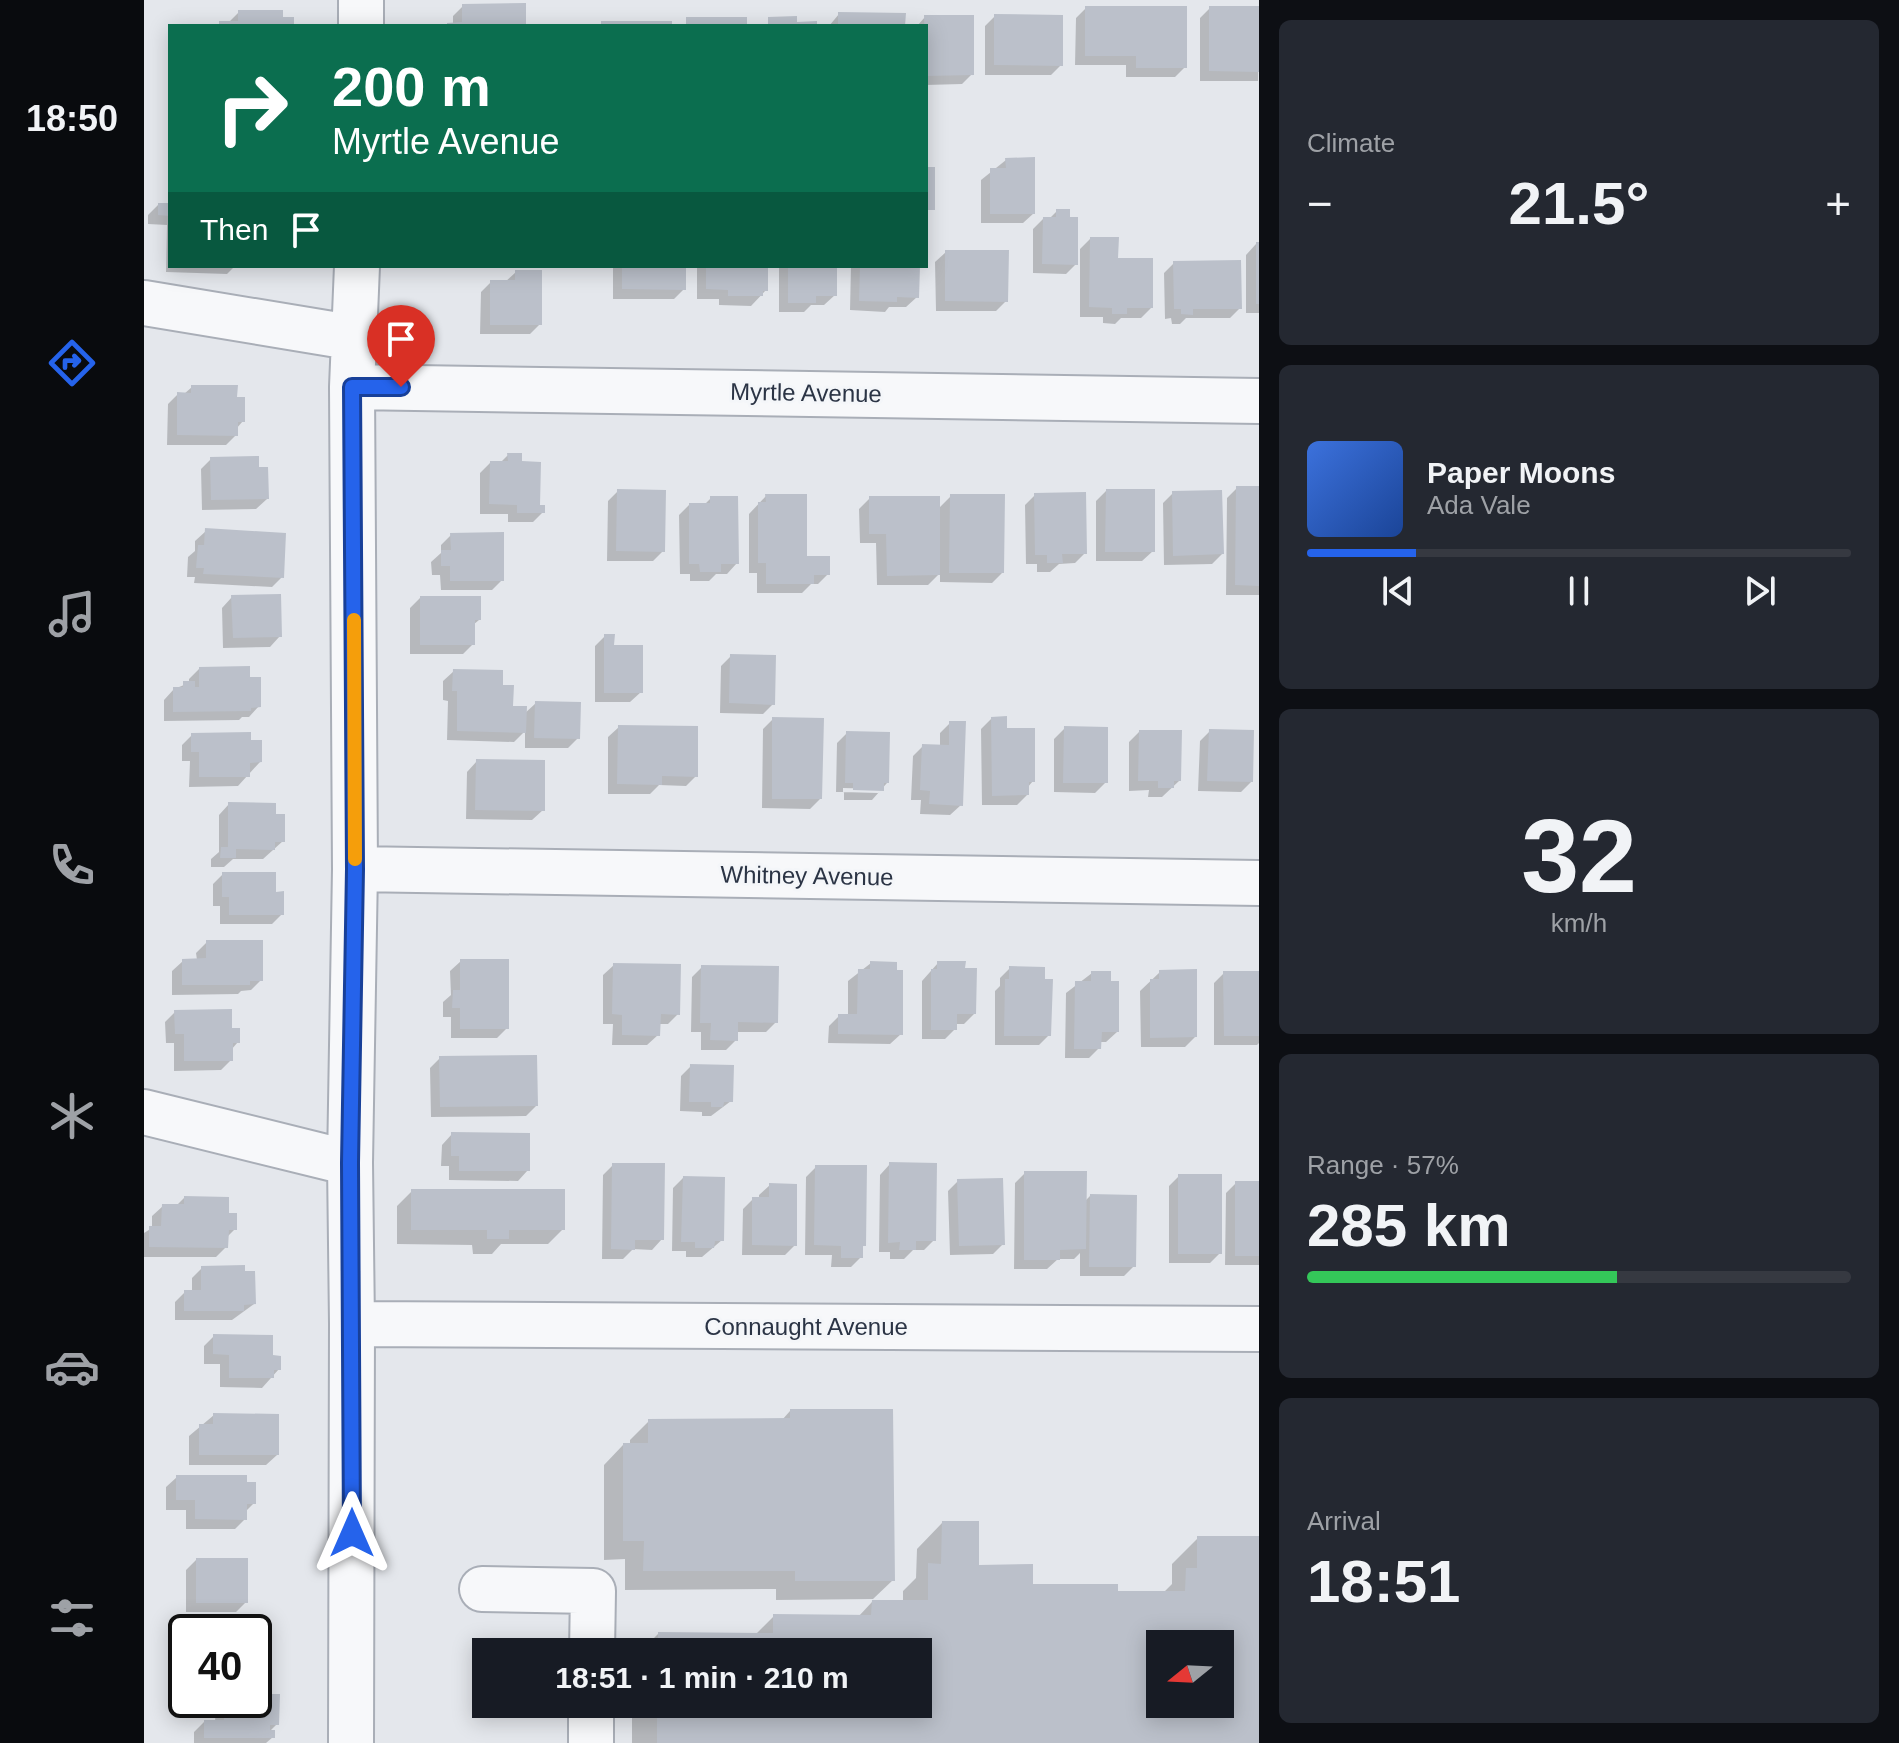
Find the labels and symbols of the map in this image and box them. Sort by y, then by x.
pin [367,305,435,387]
street label: Myrtle Avenue [730,378,882,407]
street label: Whitney Avenue [720,860,894,891]
street label: Connaught Avenue [704,1313,908,1340]
position arrow [310,1491,394,1575]
speed limit sign: 40 [168,1614,272,1718]
north arrow [1146,1630,1234,1718]

